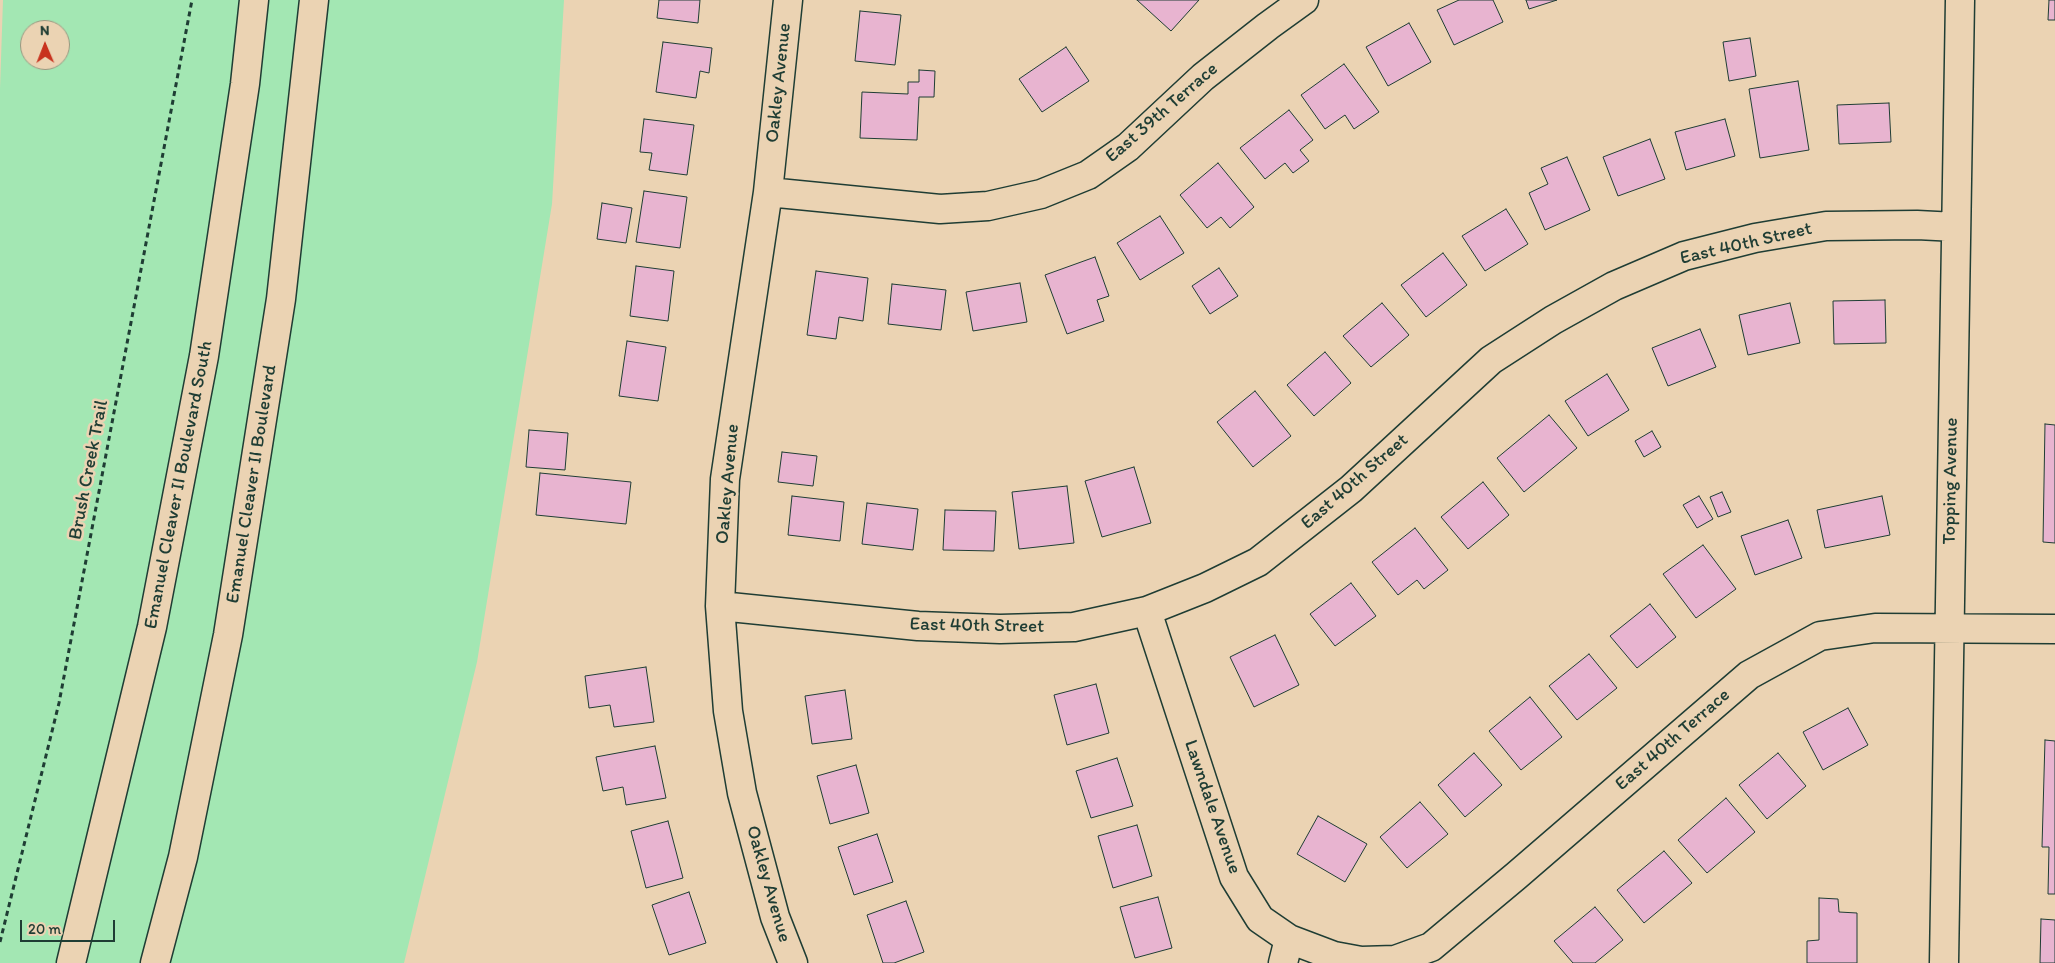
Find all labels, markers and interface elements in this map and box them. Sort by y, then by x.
north arrow [20,20,70,70]
text: N [40,22,50,39]
street label: Oakley Avenue [761,22,797,144]
street label: East 39th Terrace [1101,58,1223,168]
street label: East 40th Street [1678,218,1814,270]
street label: Emanuel Cleaver II Boulevard South [140,339,218,631]
street label: Emanuel Cleaver II Boulevard [222,363,282,605]
street label: Brush Creek Trail [64,398,114,542]
street label: Topping Avenue [1938,417,1964,545]
street label: Oakley Avenue [711,423,745,545]
street label: East 40th Street [1297,429,1413,535]
street label: East 40th Street [909,613,1045,639]
street label: East 40th Terrace [1611,684,1735,796]
street label: Lawndale Avenue [1178,737,1246,877]
street label: Oakley Avenue [740,823,796,945]
scale bar [22,910,118,942]
text: 20 m [28,920,61,938]

